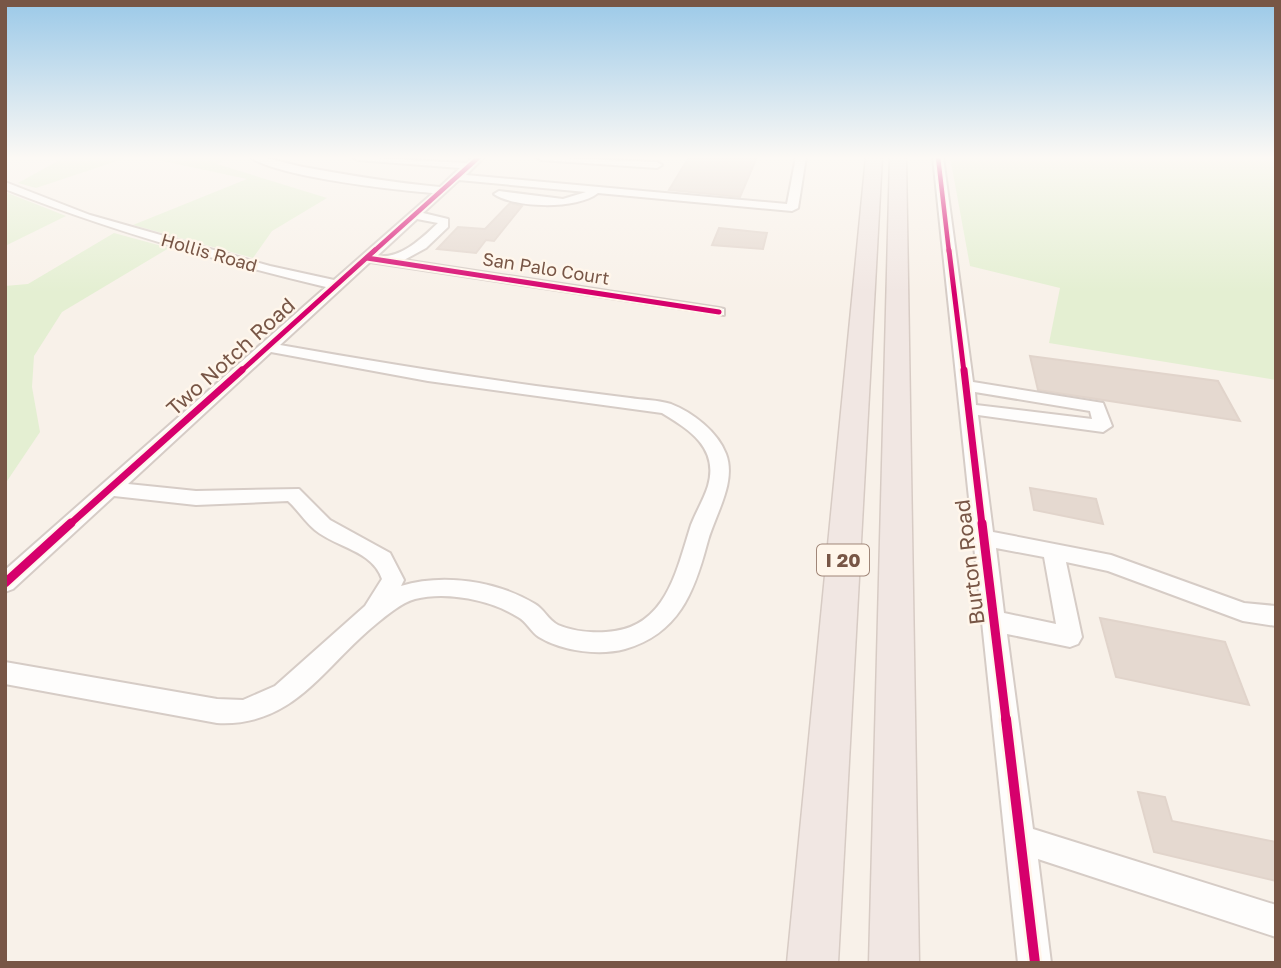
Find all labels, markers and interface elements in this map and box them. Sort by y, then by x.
street label: Hollis Road [159,228,260,276]
street label: San Palo Court [481,247,611,289]
street label: Two Notch Road [161,292,300,421]
street label: Burton Road [948,498,990,626]
road number: I 20 [817,544,869,576]

